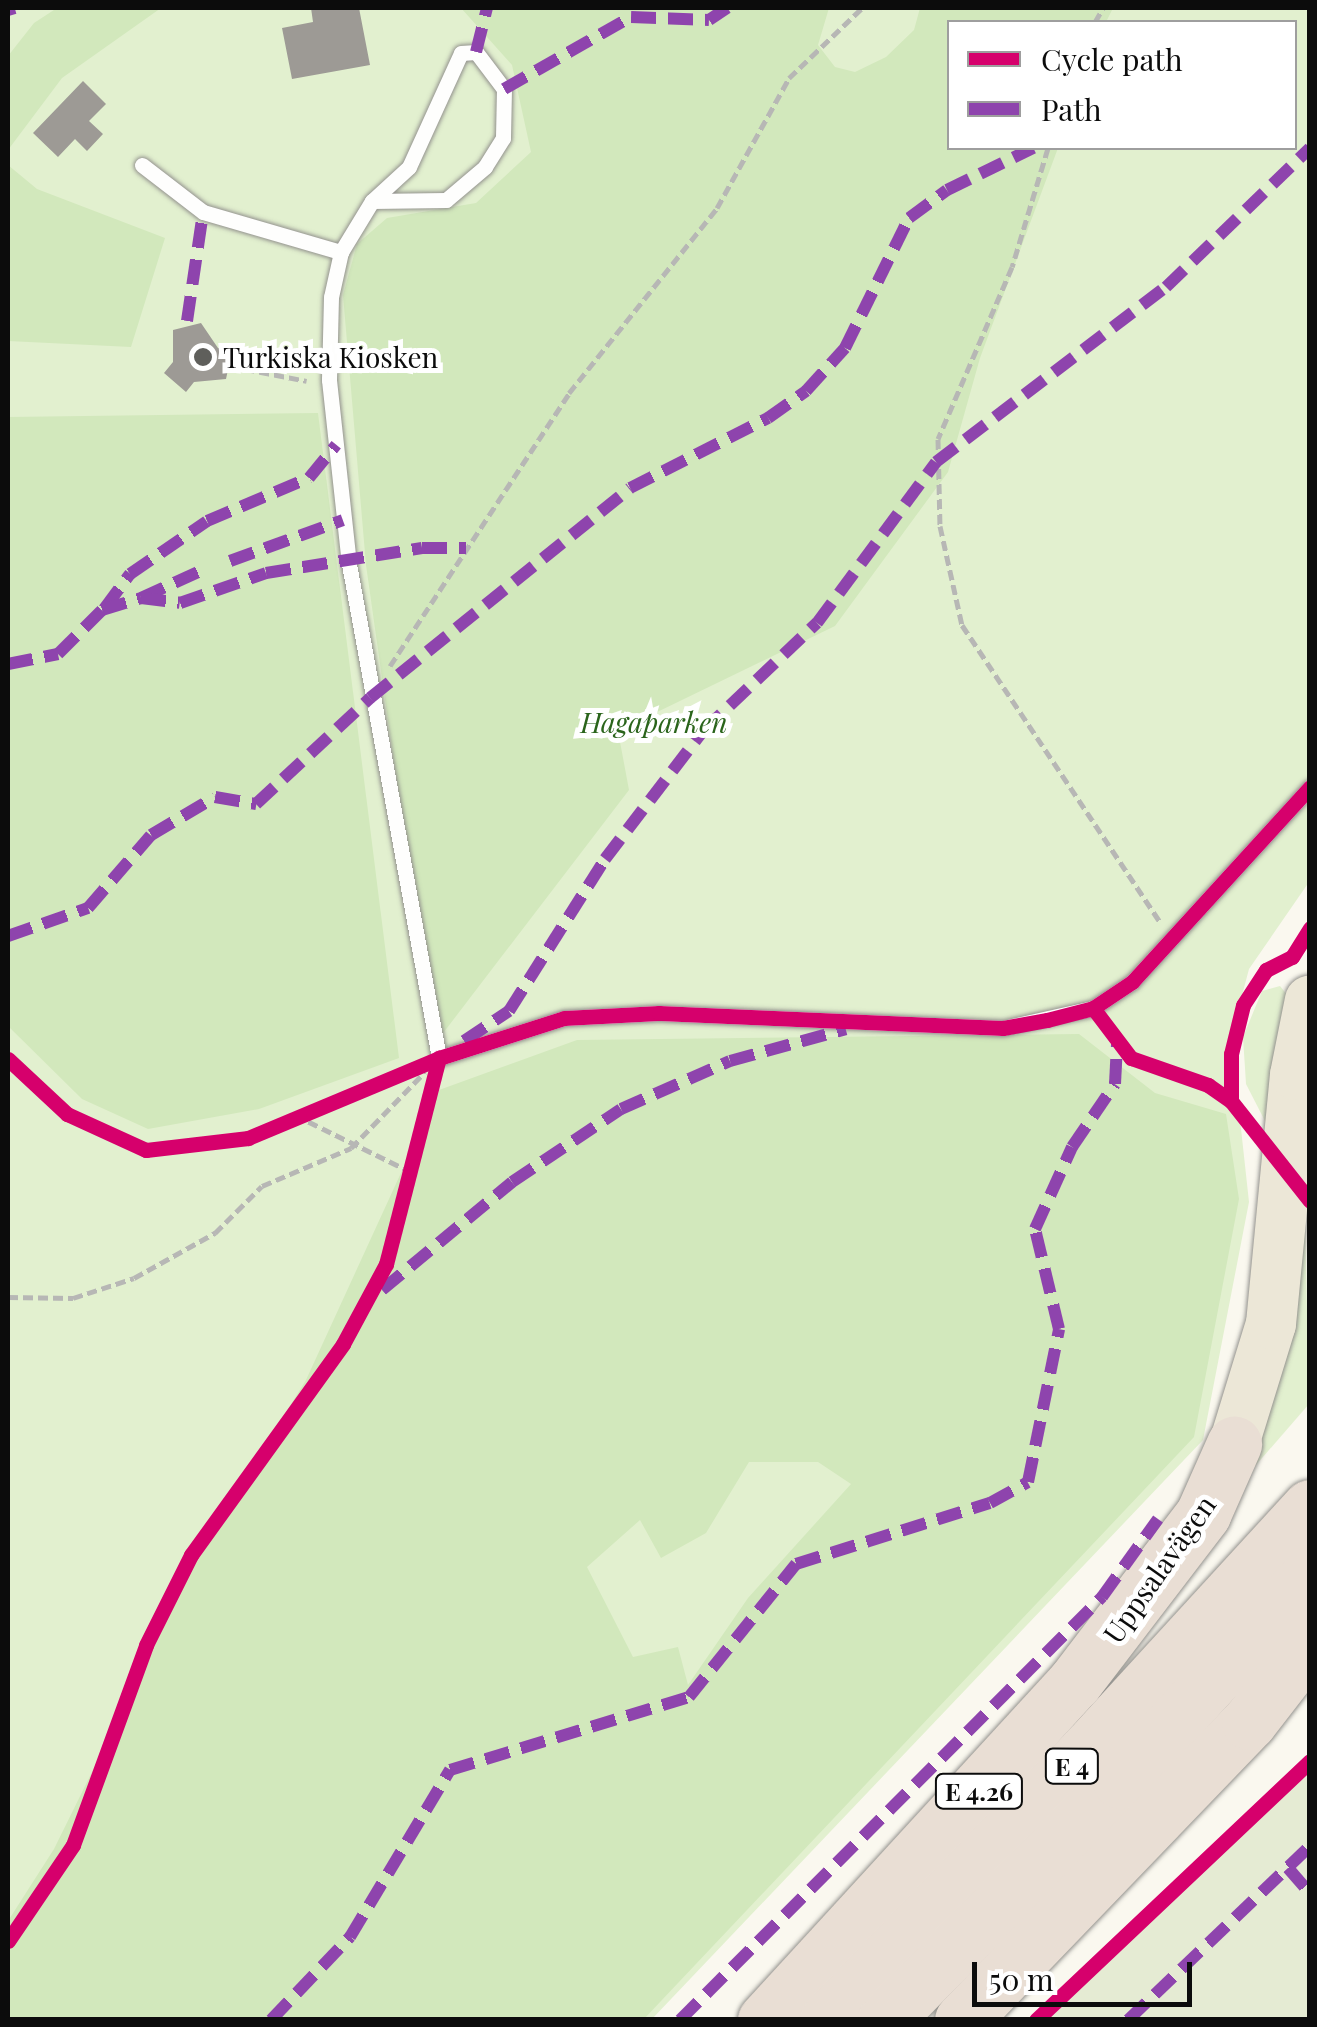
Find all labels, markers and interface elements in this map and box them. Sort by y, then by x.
legend [947,20,1297,150]
text: Cycle path [1041,39,1183,79]
text: Path [1041,89,1102,129]
place label: Turkiska Kiosken [223,340,439,374]
marker: Turkiska Kiosken [192,346,214,368]
park label: Hagaparken [581,705,727,739]
street label: Uppsalavägen [1096,1489,1222,1649]
road number: E 4 [1044,1746,1100,1786]
road number: E 4.26 [934,1771,1024,1811]
scale bar [977,1942,1197,2004]
text: 50 m [989,1959,1054,1999]

